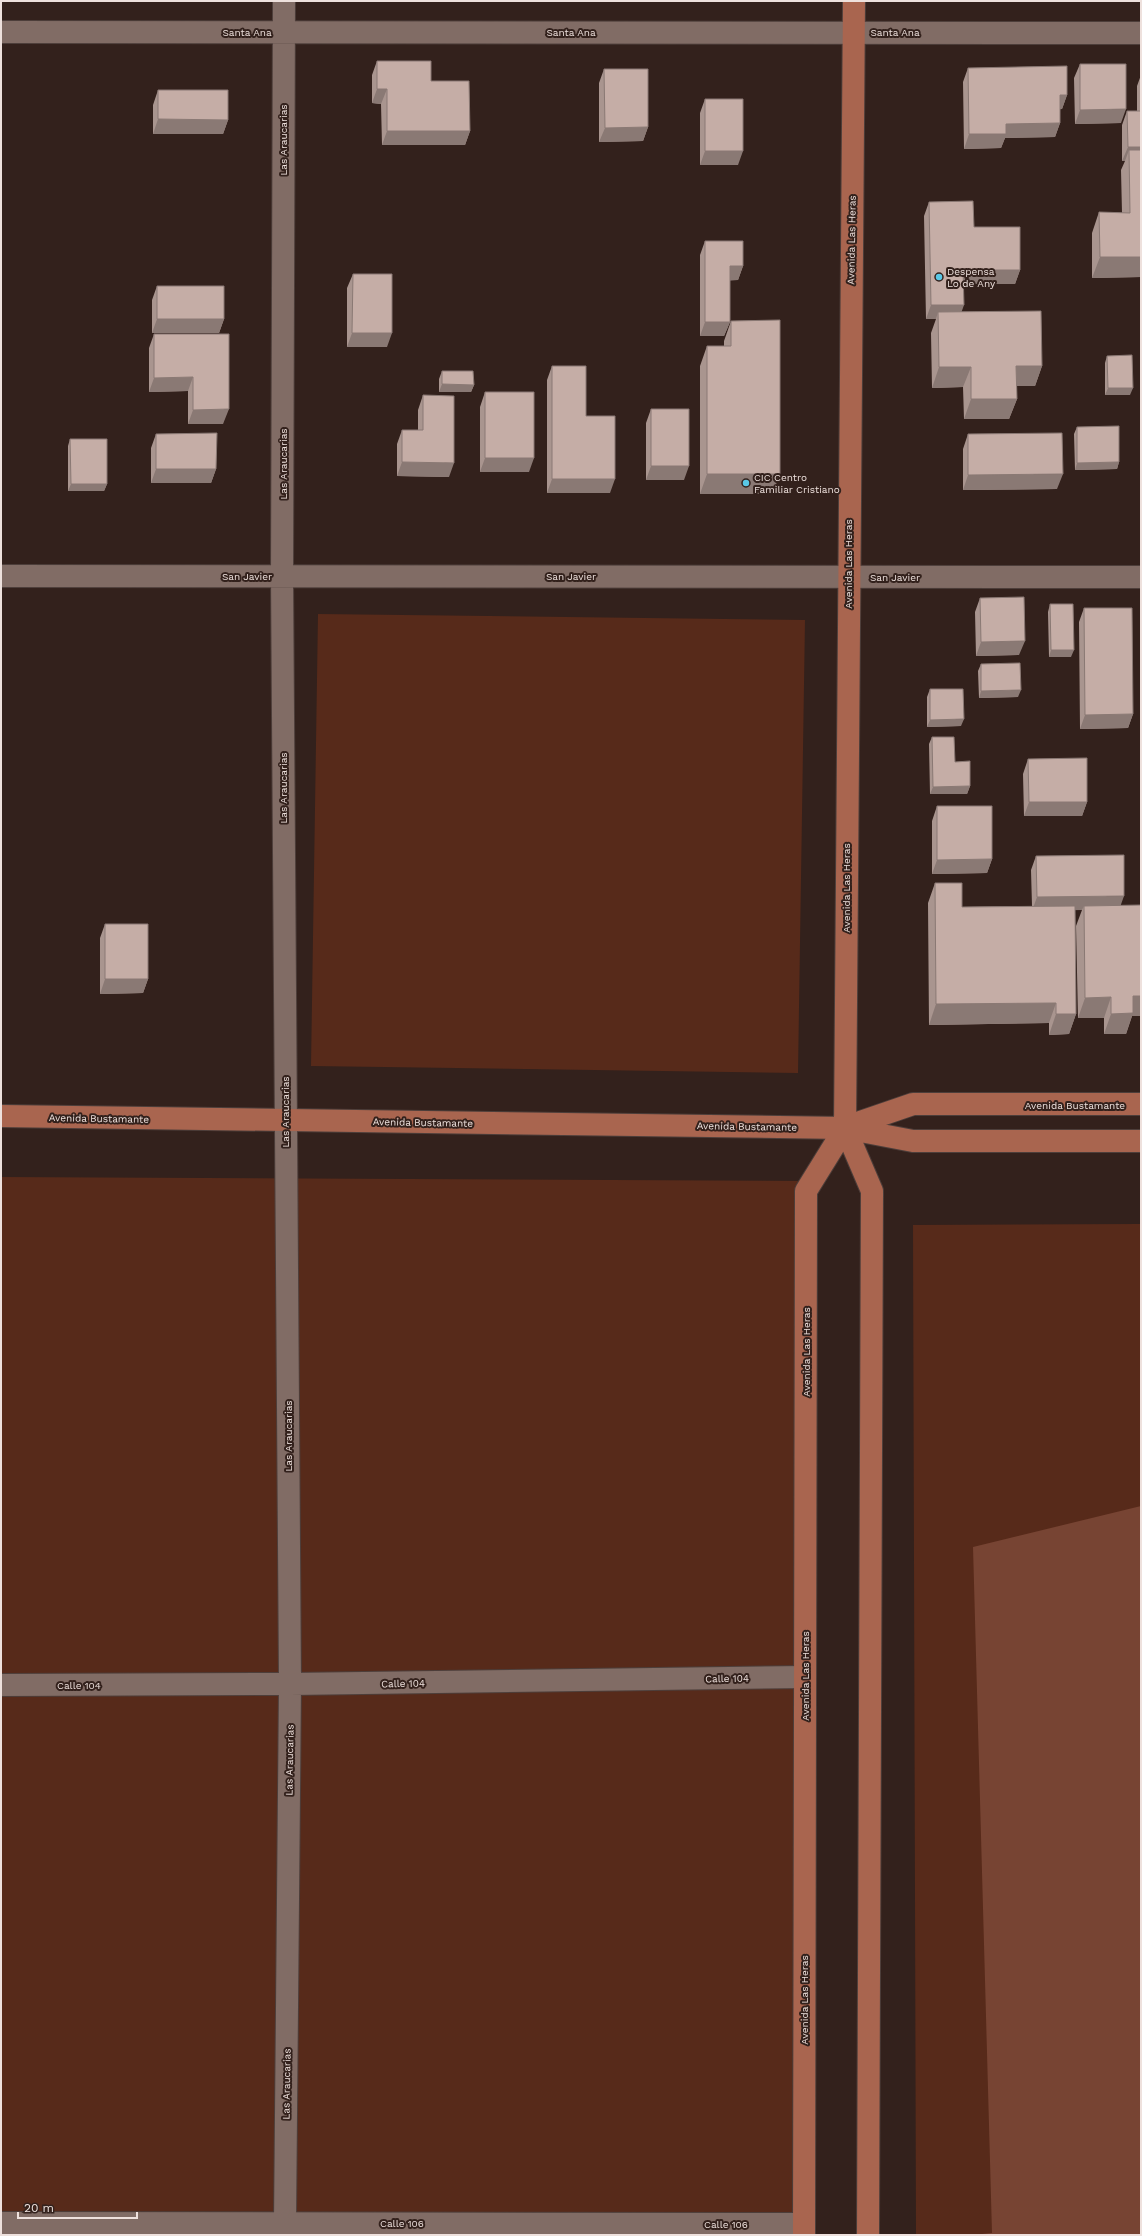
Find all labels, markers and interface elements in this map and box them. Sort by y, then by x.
street label: Santa Ana [222,27,272,38]
street label: Santa Ana [546,27,596,38]
street label: Santa Ana [870,27,920,38]
street label: Las Araucarias [278,104,289,176]
street label: Avenida Las Heras [845,195,858,285]
place label: Despensa Lo de Any [947,266,996,289]
marker: Despensa Lo de Any [934,272,944,282]
street label: Las Araucarias [278,428,289,500]
place label: CIC Centro Familiar Cristiano [754,472,840,495]
marker: CIC Centro Familiar Cristiano [741,478,751,488]
street label: Avenida Las Heras [843,519,854,609]
street label: San Javier [222,571,272,582]
street label: San Javier [546,571,596,582]
street label: San Javier [870,572,920,583]
street label: Las Araucarias [278,752,289,824]
street label: Avenida Las Heras [841,843,852,933]
street label: Las Araucarias [280,1076,291,1148]
street label: Avenida Bustamante [1025,1100,1125,1111]
street label: Avenida Bustamante [49,1112,149,1125]
street label: Avenida Bustamante [373,1116,473,1129]
street label: Avenida Bustamante [697,1120,797,1133]
street label: Avenida Las Heras [801,1307,812,1397]
street label: Las Araucarias [283,1400,294,1472]
street label: Avenida Las Heras [800,1631,811,1721]
street label: Calle 104 [705,1673,749,1684]
street label: Calle 104 [381,1678,425,1689]
street label: Calle 104 [57,1680,101,1691]
street label: Las Araucarias [283,1724,296,1796]
street label: Avenida Las Heras [799,1955,810,2045]
street label: Las Araucarias [280,2048,293,2120]
scale bar [18,2194,137,2220]
text: 20 m [24,2201,54,2215]
street label: Calle 106 [380,2218,424,2229]
street label: Calle 106 [704,2219,748,2230]

